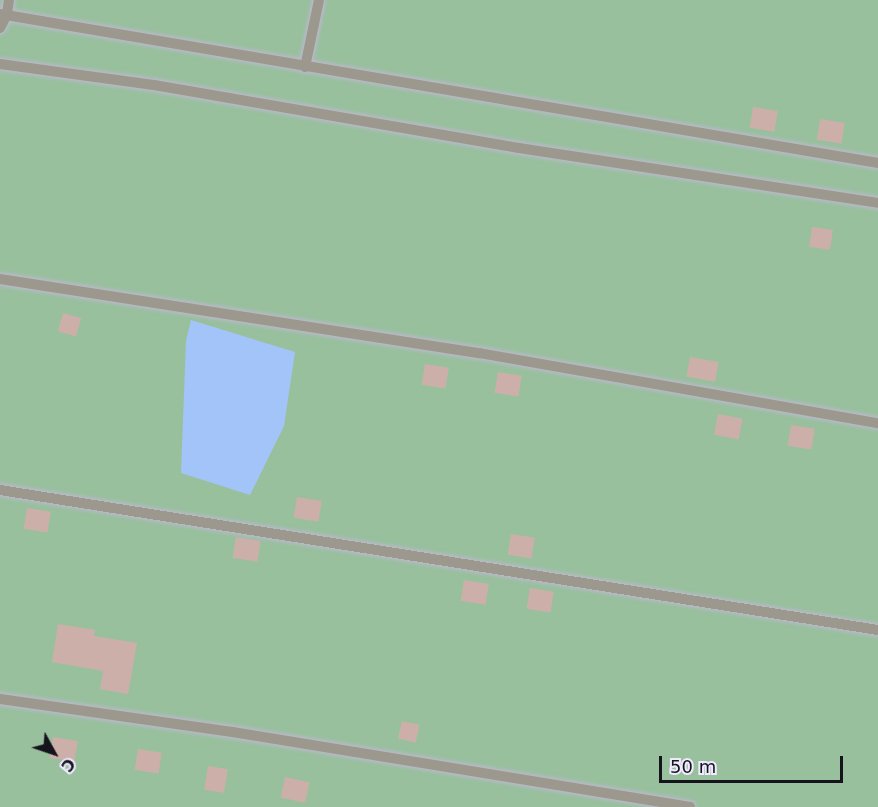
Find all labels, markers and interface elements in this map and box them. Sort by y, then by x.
north arrow [24,723,84,783]
scale bar [662,744,846,782]
text: С [57,754,79,775]
text: 50 m [670,756,716,777]

